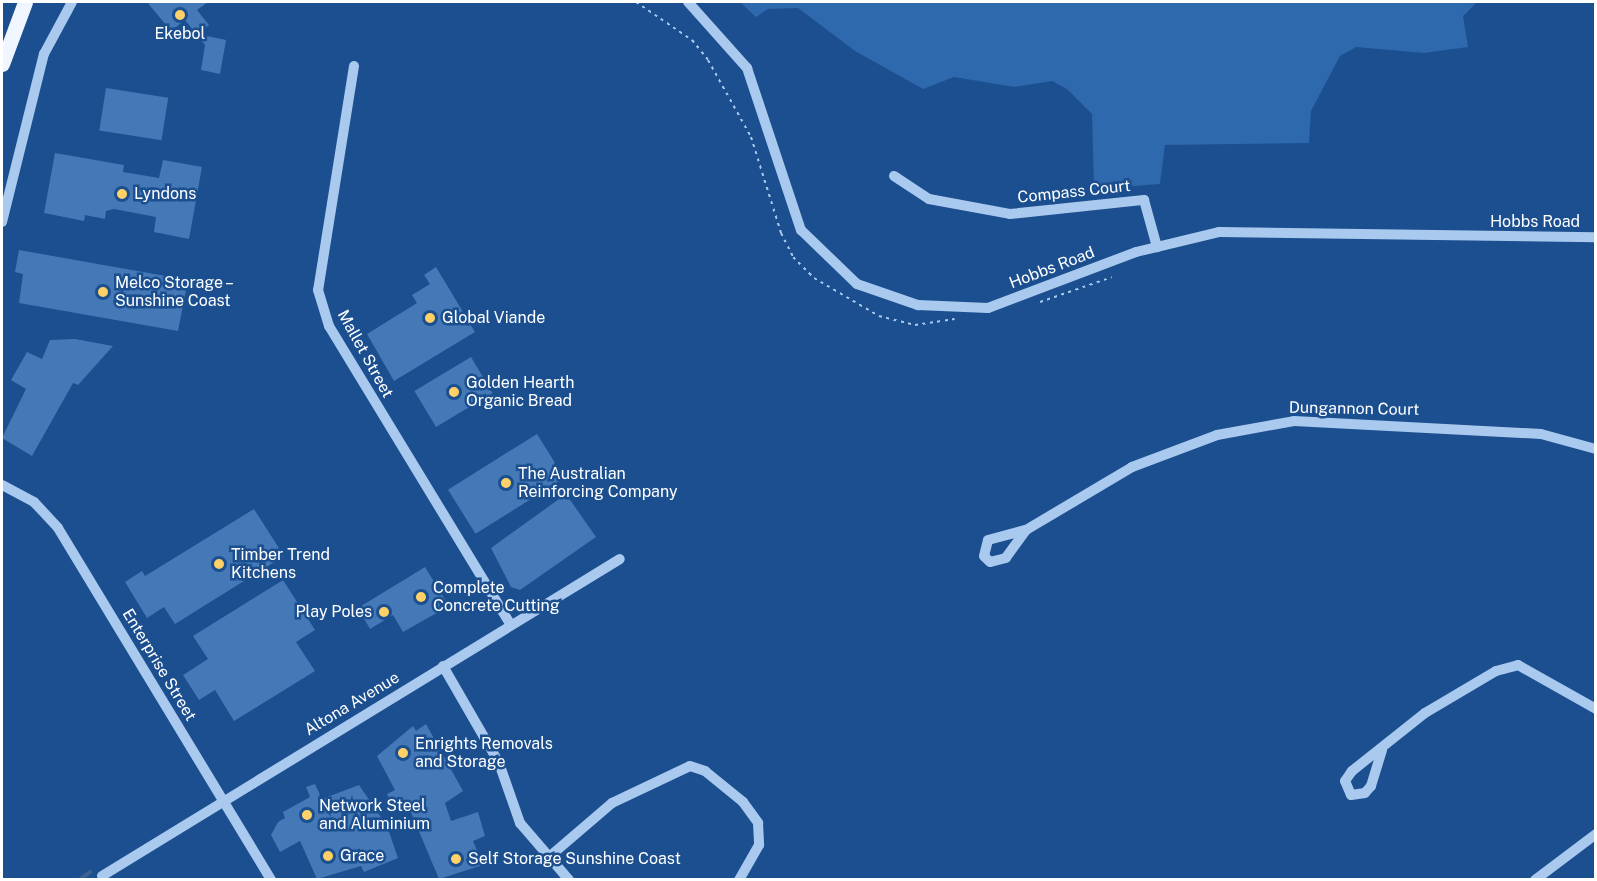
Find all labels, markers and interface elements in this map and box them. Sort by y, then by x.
marker: Ekebol [173,8,187,22]
place label: Ekebol [155,24,205,44]
street label: Compass Court [1016,177,1132,207]
place label: Lyndons [134,184,196,204]
marker: Lyndons [115,187,129,201]
street label: Hobbs Road [1490,212,1580,232]
street label: Hobbs Road [1006,243,1098,293]
place label: Melco Storage – Sunshine Coast [115,273,236,311]
marker: Melco Storage – Sunshine Coast [96,285,110,299]
street label: Mallet Street [333,307,397,401]
place label: Global Viande [442,308,546,328]
marker: Global Viande [423,311,437,325]
place label: Golden Hearth Organic Bread [466,373,574,411]
marker: Golden Hearth Organic Bread [447,385,461,399]
street label: Dungannon Court [1289,398,1419,420]
place label: The Australian Reinforcing Company [518,464,677,502]
marker: The Australian Reinforcing Company [499,476,513,490]
place label: Timber Trend Kitchens [231,545,330,583]
marker: Timber Trend Kitchens [212,557,226,571]
place label: Complete Concrete Cutting [433,578,560,616]
marker: Complete Concrete Cutting [414,590,428,604]
place label: Play Poles [295,602,372,622]
street label: Enterprise Street [118,605,200,725]
marker: Play Poles [377,605,391,619]
street label: Altona Avenue [301,668,403,740]
place label: Enrights Removals and Storage [415,734,553,772]
marker: Enrights Removals and Storage [396,746,410,760]
place label: Network Steel and Aluminium [319,796,430,834]
marker: Network Steel and Aluminium [300,808,314,822]
place label: Grace [340,846,384,866]
marker: Grace [321,849,335,863]
place label: Self Storage Sunshine Coast [468,849,681,869]
marker: Self Storage Sunshine Coast [449,852,463,866]

